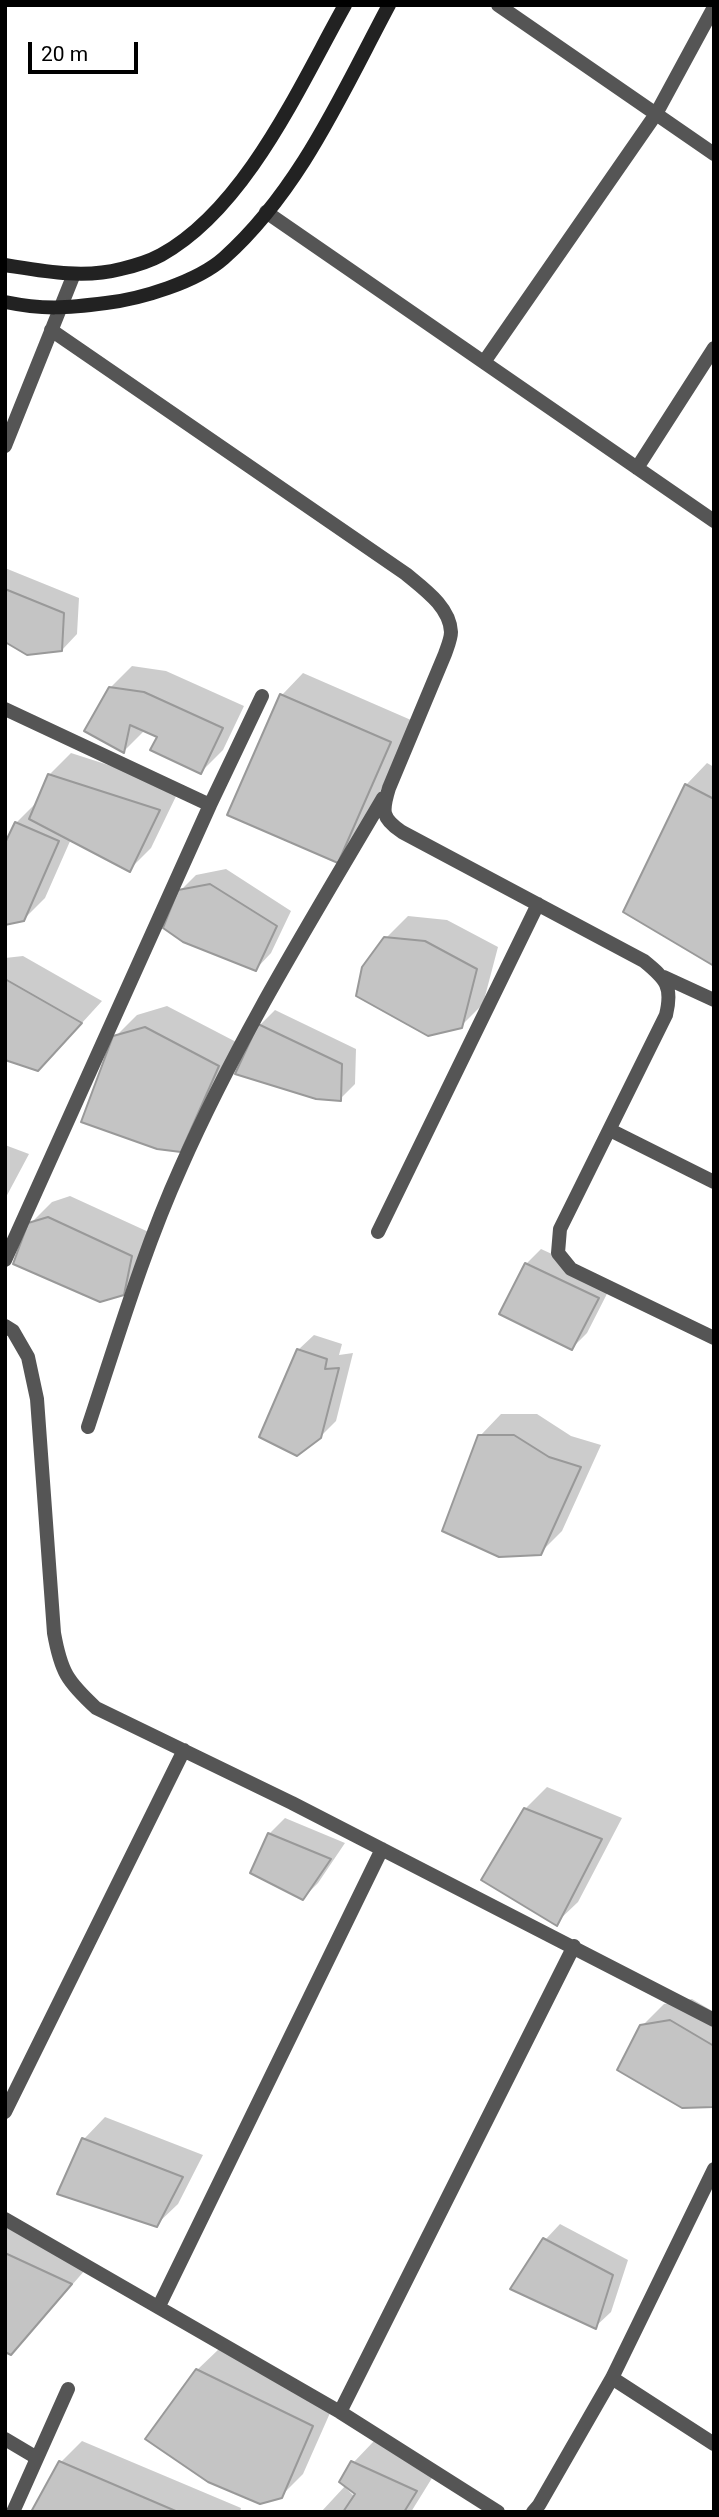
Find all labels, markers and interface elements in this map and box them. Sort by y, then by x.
scale bar [32,28,142,72]
text: 20 m [41,42,88,66]

